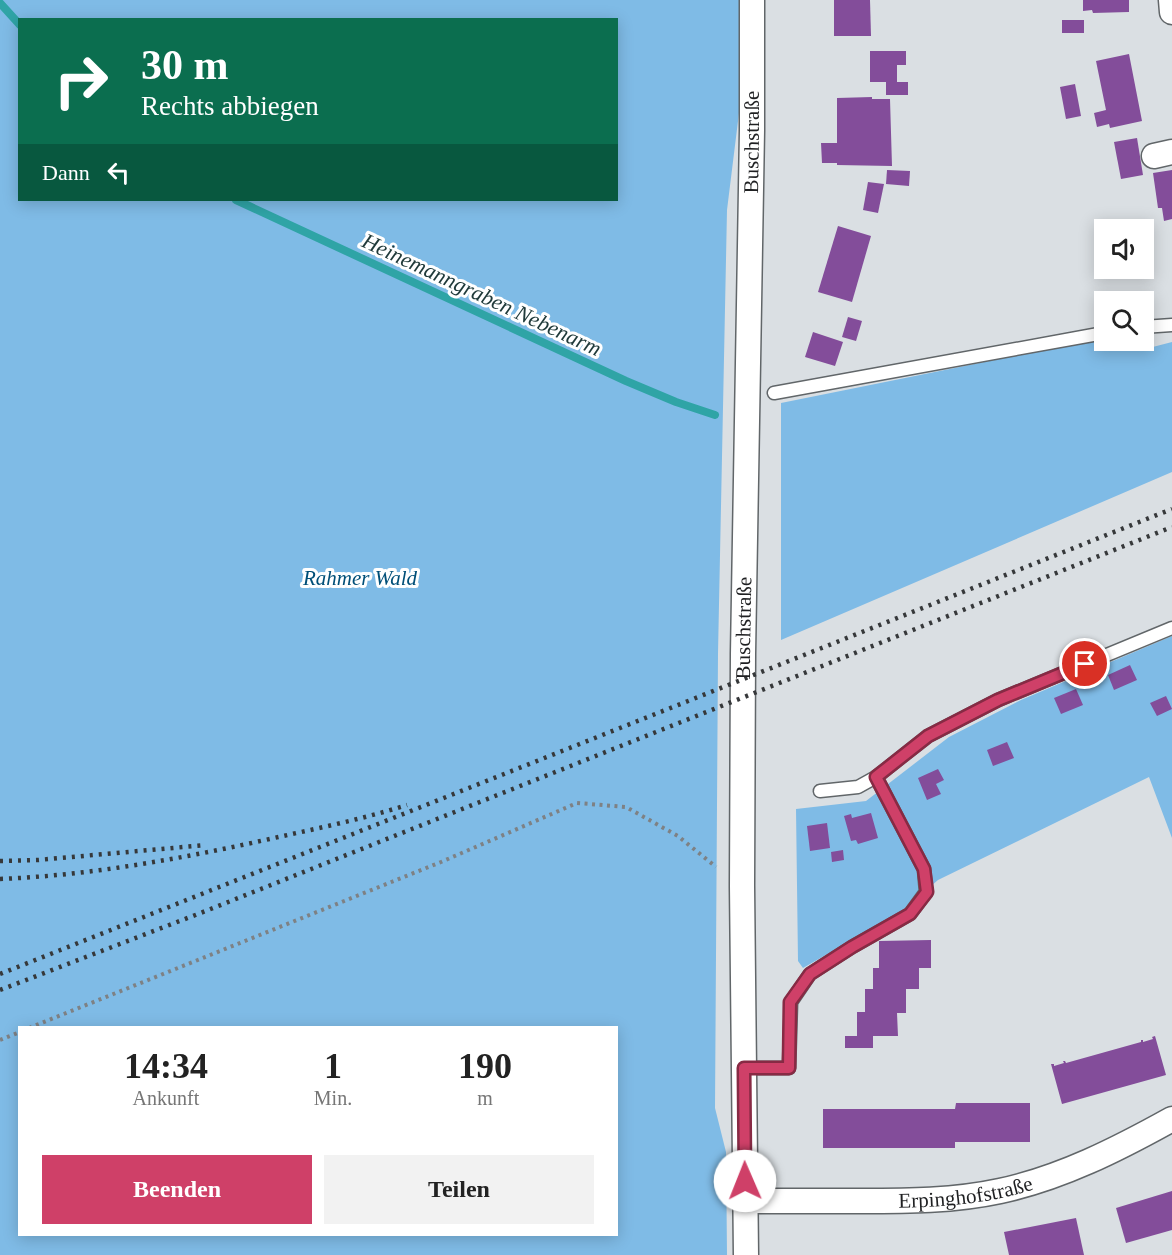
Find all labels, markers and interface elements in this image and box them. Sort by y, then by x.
icon: right [42,42,120,120]
text: 30 m [141,42,229,88]
text: Rechts abbiegen [141,91,319,121]
street label: Buschstraße [739,91,764,194]
icon: left [102,156,135,189]
text: Dann [42,160,90,185]
map controls [1094,219,1154,351]
button: sound [1094,219,1154,279]
water label: Heinemanngraben Nebenarm [357,228,605,361]
button: search [1094,291,1154,351]
park label: Rahmer Wald [302,566,418,590]
street label: Buschstraße [731,576,756,679]
pin [1059,638,1110,689]
icon: arrive [1068,647,1101,680]
text: 14:34 [124,1046,208,1086]
text: 1 [324,1046,342,1086]
text: 190 [458,1046,512,1086]
text: Ankunft [133,1087,199,1109]
text: Min. [314,1087,352,1109]
text: m [477,1087,493,1109]
position arrow [713,1149,777,1213]
button: Beenden [42,1155,312,1224]
button: Teilen [324,1155,594,1224]
street label: Erpinghofstraße [898,1171,1035,1213]

